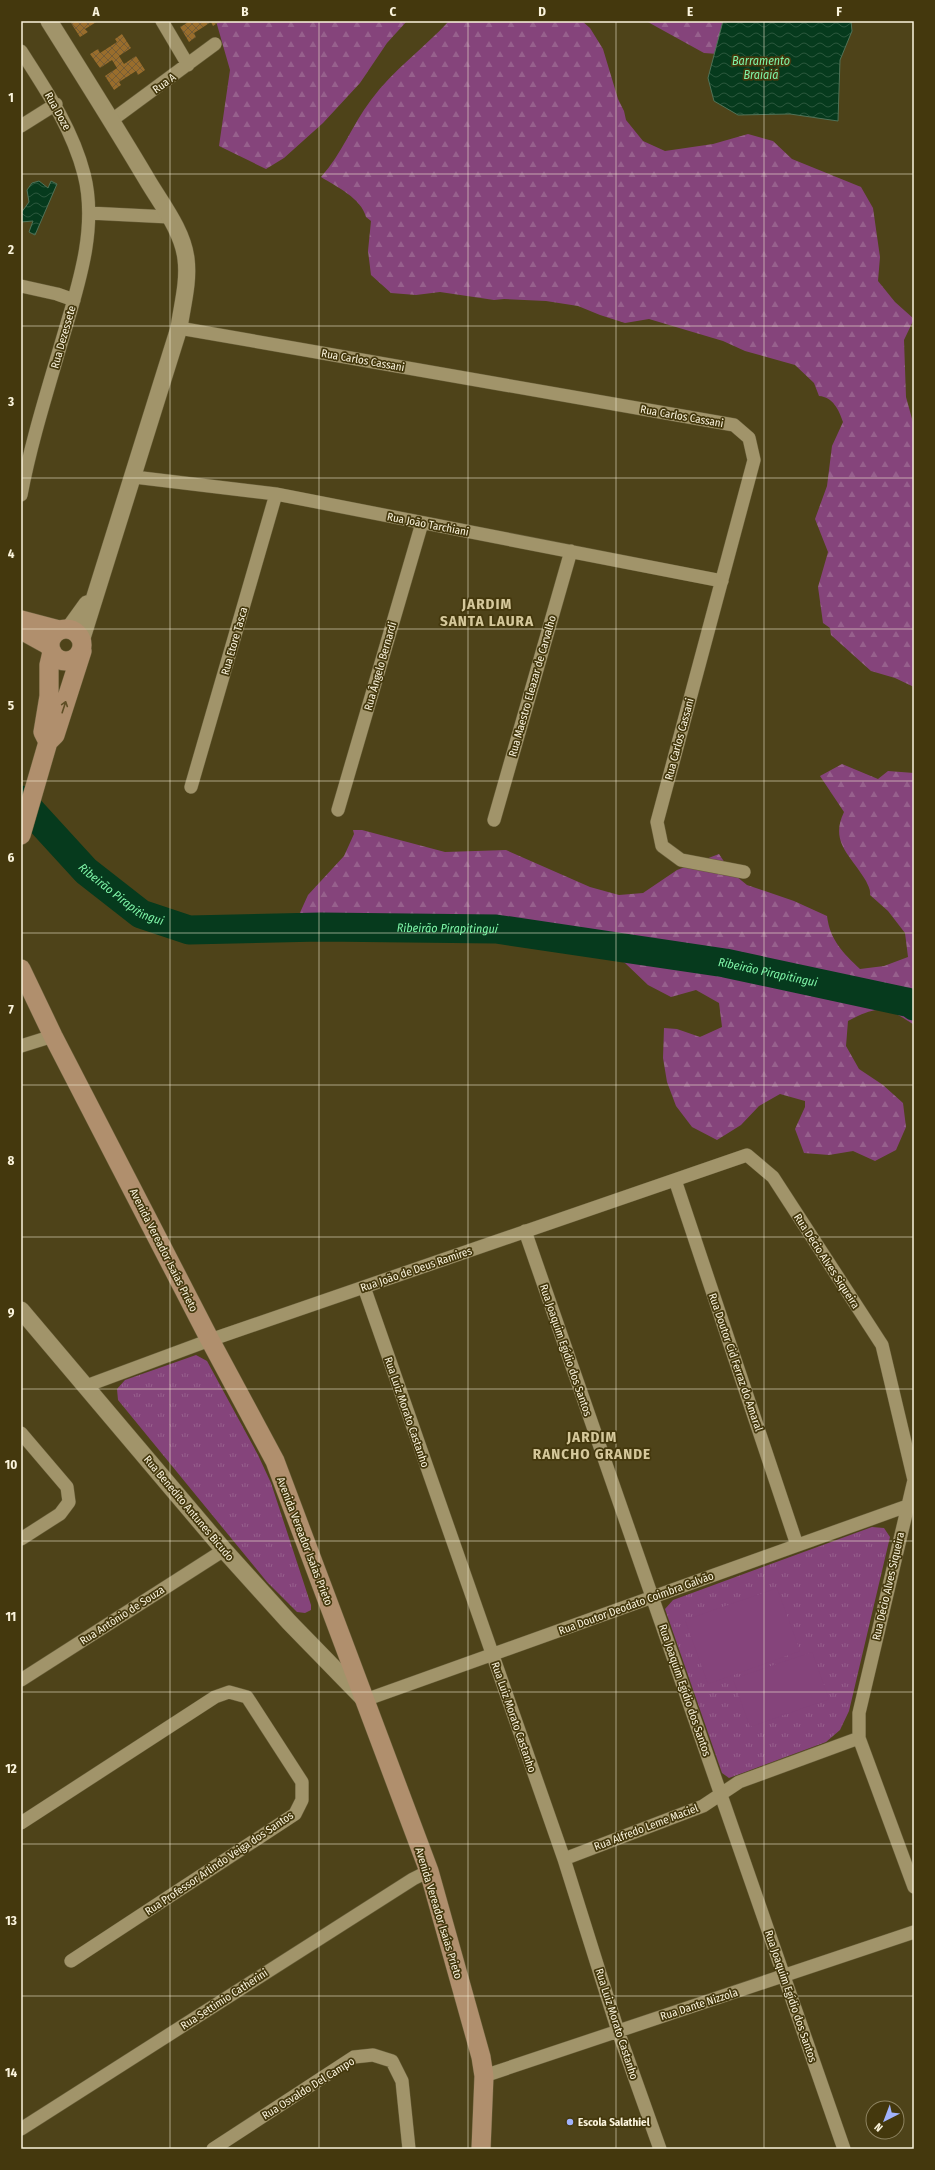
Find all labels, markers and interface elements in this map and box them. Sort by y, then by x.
text: A [91,4,100,19]
text: B [241,4,249,19]
text: C [390,4,397,19]
text: D [538,4,546,19]
text: E [687,4,693,19]
text: F [836,4,842,19]
water label: Barramento Braiaiá [732,54,790,82]
street label: Rua A [150,71,179,96]
text: 1 [8,90,14,105]
street label: Rua Doze [42,90,73,133]
text: 2 [7,242,14,257]
street label: Rua Dezessete [48,304,79,370]
street label: Rua Carlos Cassani [320,347,406,374]
text: 3 [7,394,14,409]
street label: Rua Carlos Cassani [639,403,725,430]
street label: Rua João Tarchiani [386,510,470,539]
text: 4 [8,546,15,561]
district label: JARDIM SANTA LAURA [440,595,534,630]
street label: Rua Etore Tasca [219,606,250,677]
street label: Rua Maestro Eleazar de Carvalho [506,614,559,758]
street label: Rua Ângelo Bernardi [362,620,399,712]
street label: Rua Carlos Cassani [662,697,697,782]
text: 5 [8,698,14,713]
one-way arrow [61,701,68,714]
text: 6 [8,850,15,865]
water label: Ribeirão Pirapitingui [76,861,165,928]
water label: Ribeirão Pirapitingui [397,921,499,936]
water label: Ribeirão Pirapitingui [717,955,819,990]
text: 7 [8,1002,14,1017]
text: 8 [8,1153,15,1168]
street label: Avenida Vereador Isaías Prieto [127,1186,200,1314]
street label: Rua Décio Alves Siqueira [791,1211,862,1311]
street label: Rua João de Deus Ramires [359,1244,474,1295]
street label: Rua Joaquim Egídio dos Santos [537,1282,594,1418]
street label: Rua Doutor Cid Ferraz do Amaral [706,1291,765,1433]
text: 9 [8,1305,15,1320]
street label: Rua Luiz Morato Castanho [382,1355,432,1469]
district label: JARDIM RANCHO GRANDE [533,1428,651,1463]
street label: Rua Benedito Antunes Bicudo [141,1453,237,1564]
text: 10 [5,1457,17,1472]
street label: Avenida Vereador Isaías Prieto [274,1475,335,1608]
street label: Rua Décio Alves Siqueira [870,1531,907,1641]
street label: Rua Doutor Deodato Coimbra Galvão [557,1569,716,1638]
street label: Rua Antônio de Souza [78,1583,167,1648]
text: 11 [6,1609,16,1624]
street label: Rua Joaquim Egídio dos Santos [656,1622,713,1758]
street label: Rua Luiz Morato Castanho [489,1660,539,1774]
text: 12 [5,1761,17,1776]
street label: Rua Alfredo Leme Maciel [592,1802,700,1853]
street label: Rua Professor Arlindo Veiga dos Santos [143,1809,296,1918]
street label: Avenida Vereador Isaías Prieto [412,1846,465,1981]
text: 13 [5,1913,17,1928]
street label: Rua Joaquim Egídio dos Santos [762,1928,819,2064]
street label: Rua Settimio Catherini [178,1966,270,2032]
street label: Rua Luiz Morato Castanho [592,1967,641,2082]
street label: Rua Dante Nizzola [659,1986,740,2023]
street label: Rua Osvaldo Del Campo [260,2055,357,2122]
text: 14 [5,2065,17,2080]
north arrow [865,2100,905,2140]
place label: Escola Salathiel [578,2116,651,2129]
marker: Escola Salathiel [565,2117,575,2127]
text: N [872,2120,885,2134]

